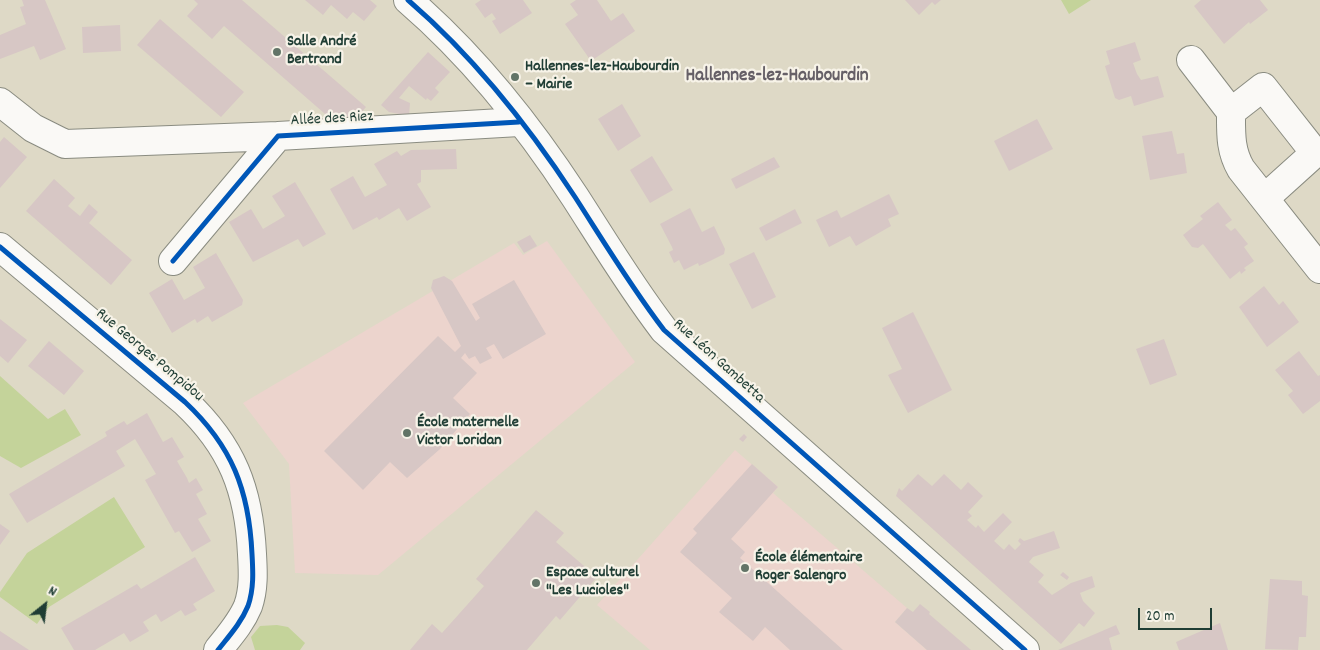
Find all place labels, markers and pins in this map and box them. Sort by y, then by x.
place label: Salle André Bertrand [287,33,356,71]
marker: Salle André Bertrand [271,46,283,58]
place label: Hallennes-lez-Haubourdin – Mairie [525,58,679,96]
marker: Hallennes-lez-Haubourdin – Mairie [509,71,521,83]
place label: École maternelle Victor Loridan [417,414,519,452]
marker: École maternelle Victor Loridan [401,427,413,439]
place label: École élémentaire Roger Salengro [755,549,863,587]
marker: École élémentaire Roger Salengro [739,562,751,574]
place label: Espace culturel "Les Lucioles" [546,564,639,602]
marker: Espace culturel "Les Lucioles" [530,577,542,589]

